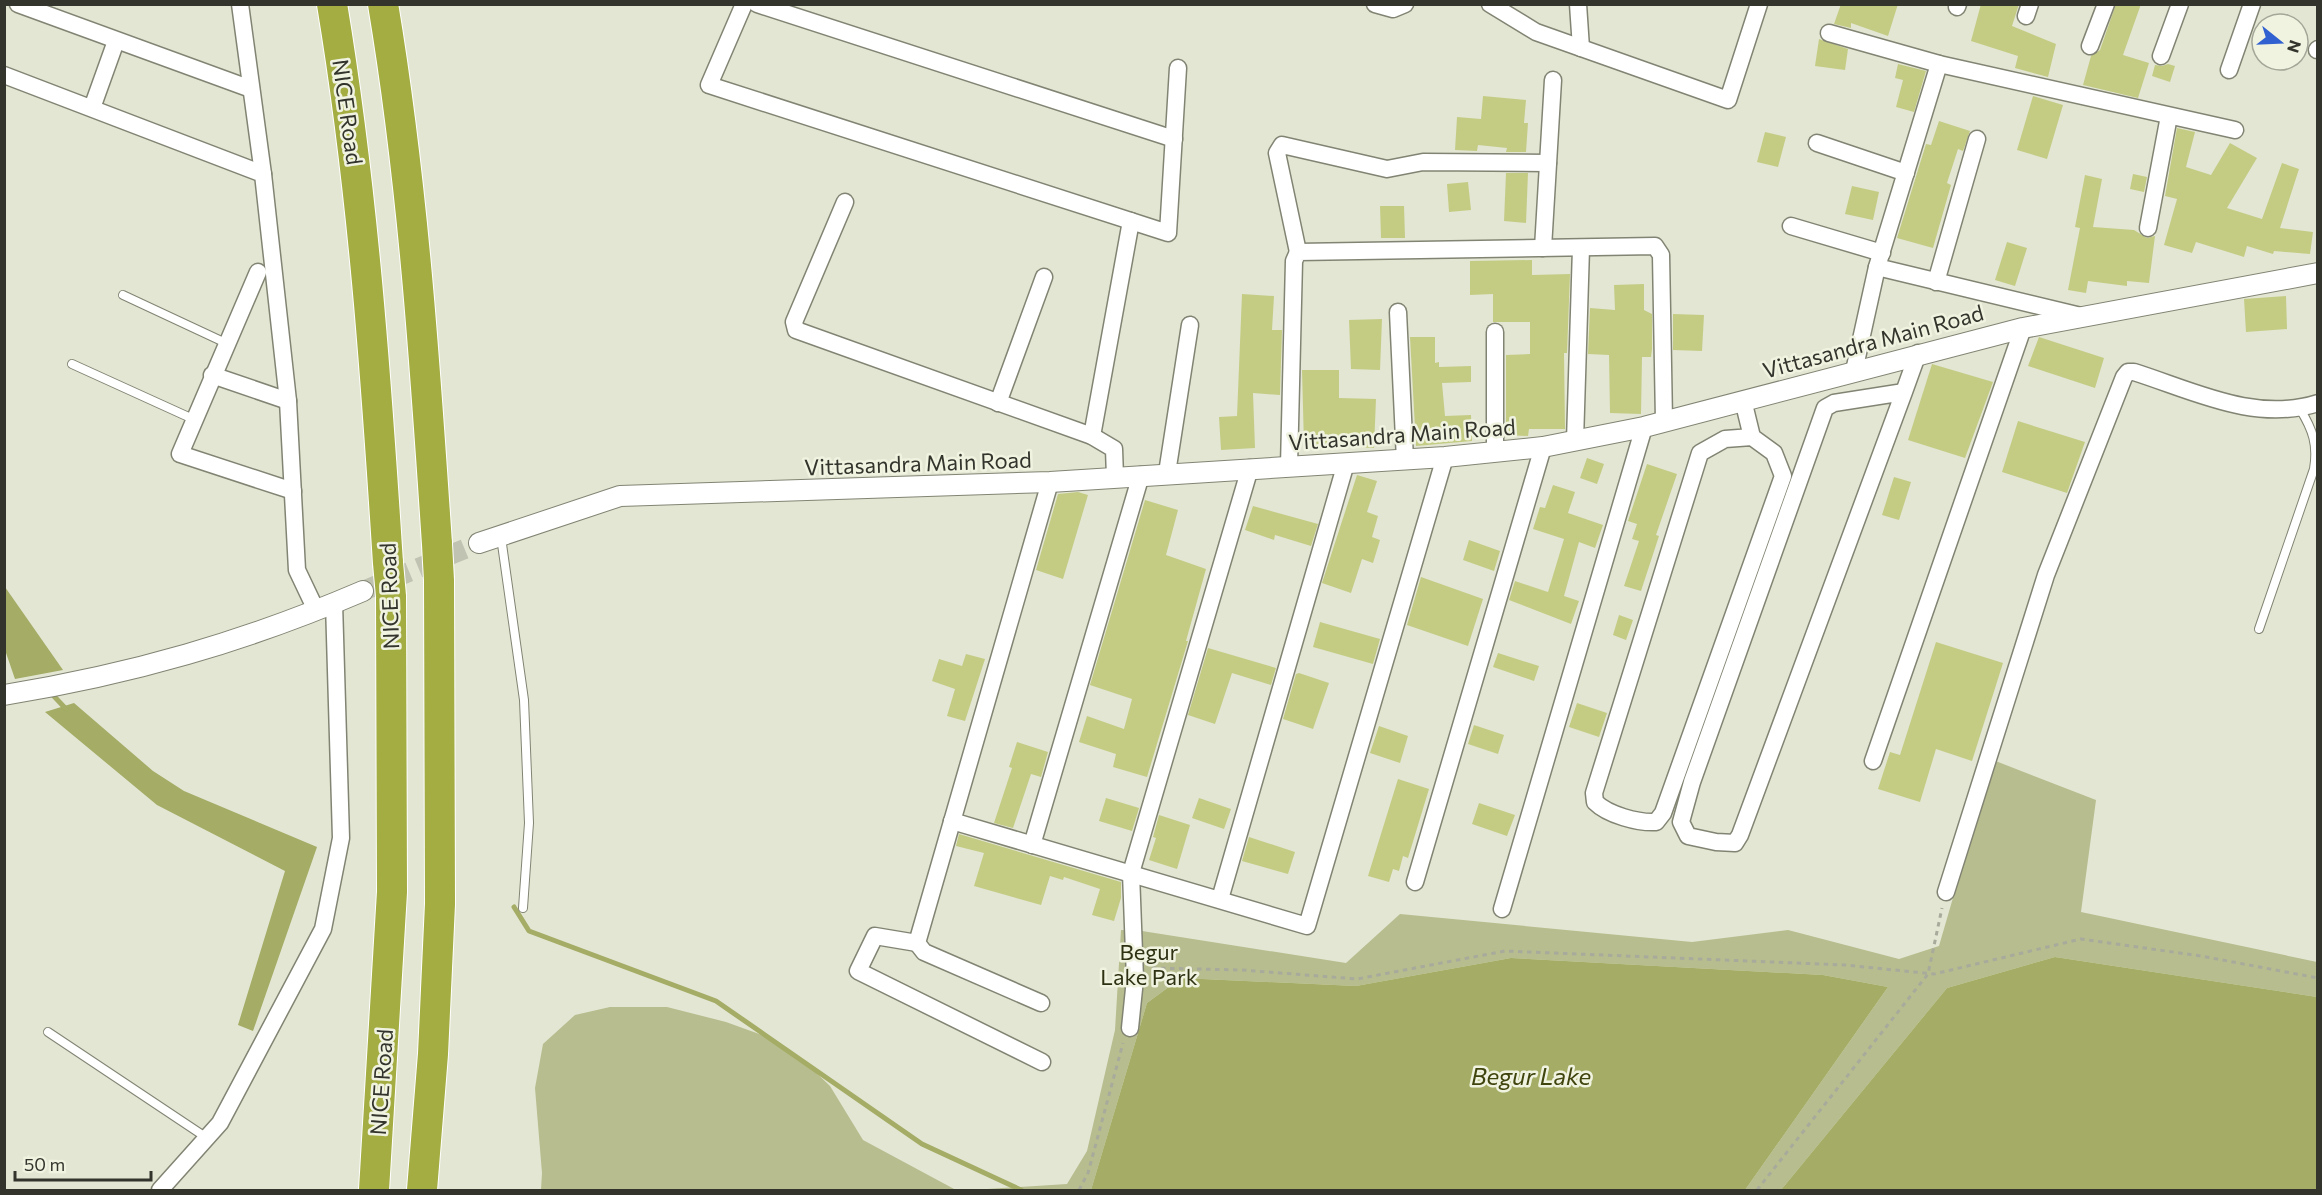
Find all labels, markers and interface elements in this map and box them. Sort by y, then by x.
north arrow [2250,12,2310,72]
text: N [2284,38,2306,55]
street label: NICE Road [327,57,369,167]
street label: Vittasandra Main Road [1760,299,1986,383]
street label: Vittasandra Main Road [1288,413,1516,455]
street label: Vittasandra Main Road [804,446,1032,480]
street label: NICE Road [374,542,404,650]
park label: Begur Lake Park [1100,938,1198,990]
street label: NICE Road [364,1028,398,1136]
water label: Begur Lake [1471,1061,1591,1090]
scale bar [15,1144,152,1182]
text: 50 m [24,1153,65,1175]

